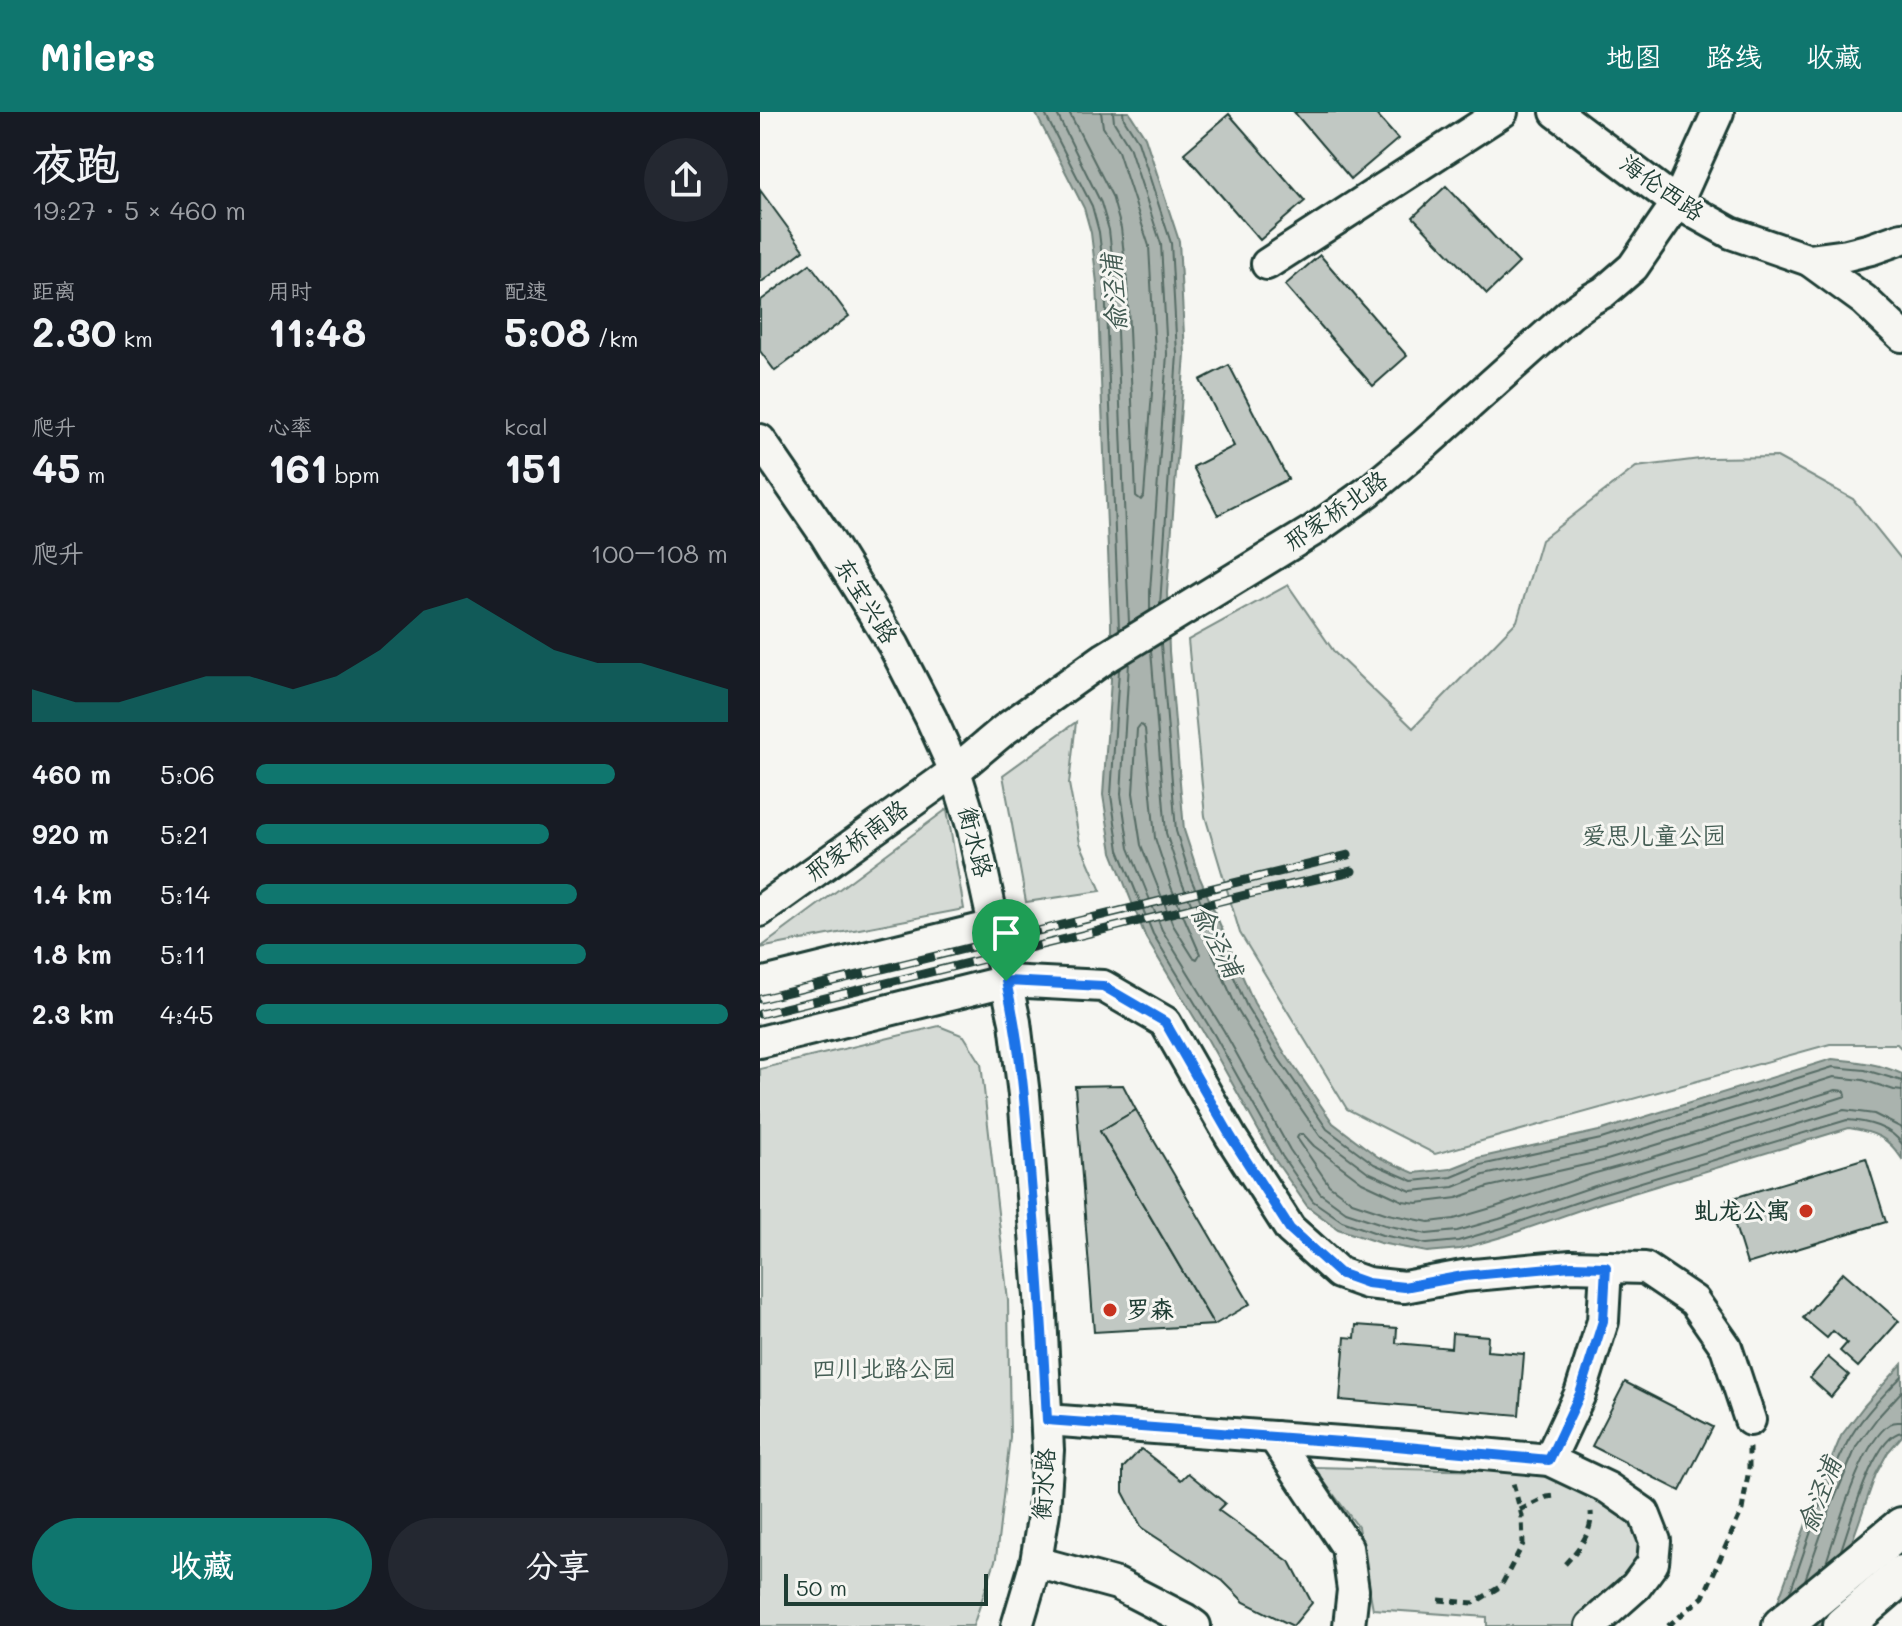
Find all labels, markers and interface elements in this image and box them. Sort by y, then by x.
text: Milers [40,31,155,81]
text: 地图 [1606,38,1662,74]
text: 路线 [1706,38,1762,74]
text: 收藏 [1806,38,1862,74]
text: 夜跑 [32,134,120,191]
button: share [644,138,728,222]
street label: 海伦西路 [1615,147,1711,227]
text: 19:27 · 5 × 460 m [32,193,246,227]
water label: 俞泾浦 [1093,250,1133,333]
text: 距离 [32,276,76,305]
text: 用时 [268,276,312,305]
text: 配速 [504,276,548,305]
text: 2.30 [32,305,116,357]
text: 11:48 [268,305,366,357]
text: 5:08 [504,305,591,357]
text: km [116,324,153,353]
text: /km [591,324,638,353]
text: 爬升 [32,412,76,441]
text: 心率 [268,412,312,441]
text: kcal [504,412,548,441]
text: 45 [32,441,81,493]
text: 161 [268,441,328,493]
text: 151 [504,441,563,493]
text: m [81,460,105,489]
text: bpm [328,460,380,489]
street label: 邢家桥北路 [1277,463,1393,557]
text: 爬升 [32,536,84,570]
text: 100–108 m [591,536,728,570]
street label: 东宝兴路 [829,551,906,649]
text: 460 m [32,757,111,791]
text: 5:06 [160,757,215,791]
street label: 邢家桥南路 [798,792,914,888]
street label: 衡水路 [953,803,1000,880]
text: 920 m [32,817,109,851]
text: 5:21 [160,817,209,851]
park label: 爱思儿童公园 [1582,819,1726,850]
text: 1.4 km [32,877,112,911]
text: 5:14 [160,877,210,911]
water label: 俞泾浦 [1185,898,1253,986]
pin [972,899,1040,981]
icon: arrive [984,911,1028,955]
text: 1.8 km [32,937,112,971]
text: 5:11 [160,937,206,971]
text: 2.3 km [32,997,114,1031]
text: 4:45 [160,997,214,1031]
place label: 虬龙公寓 [1694,1194,1790,1225]
marker: 虬龙公寓 [1797,1202,1815,1220]
place label: 罗森 [1126,1293,1174,1324]
marker: 罗森 [1101,1301,1119,1319]
park label: 四川北路公园 [812,1352,956,1383]
street label: 衡水路 [1025,1447,1060,1521]
water label: 俞泾浦 [1788,1449,1849,1537]
button: 收藏 [32,1518,372,1610]
button: 分享 [388,1518,728,1610]
scale bar [784,1570,988,1606]
text: 50 m [796,1573,847,1602]

